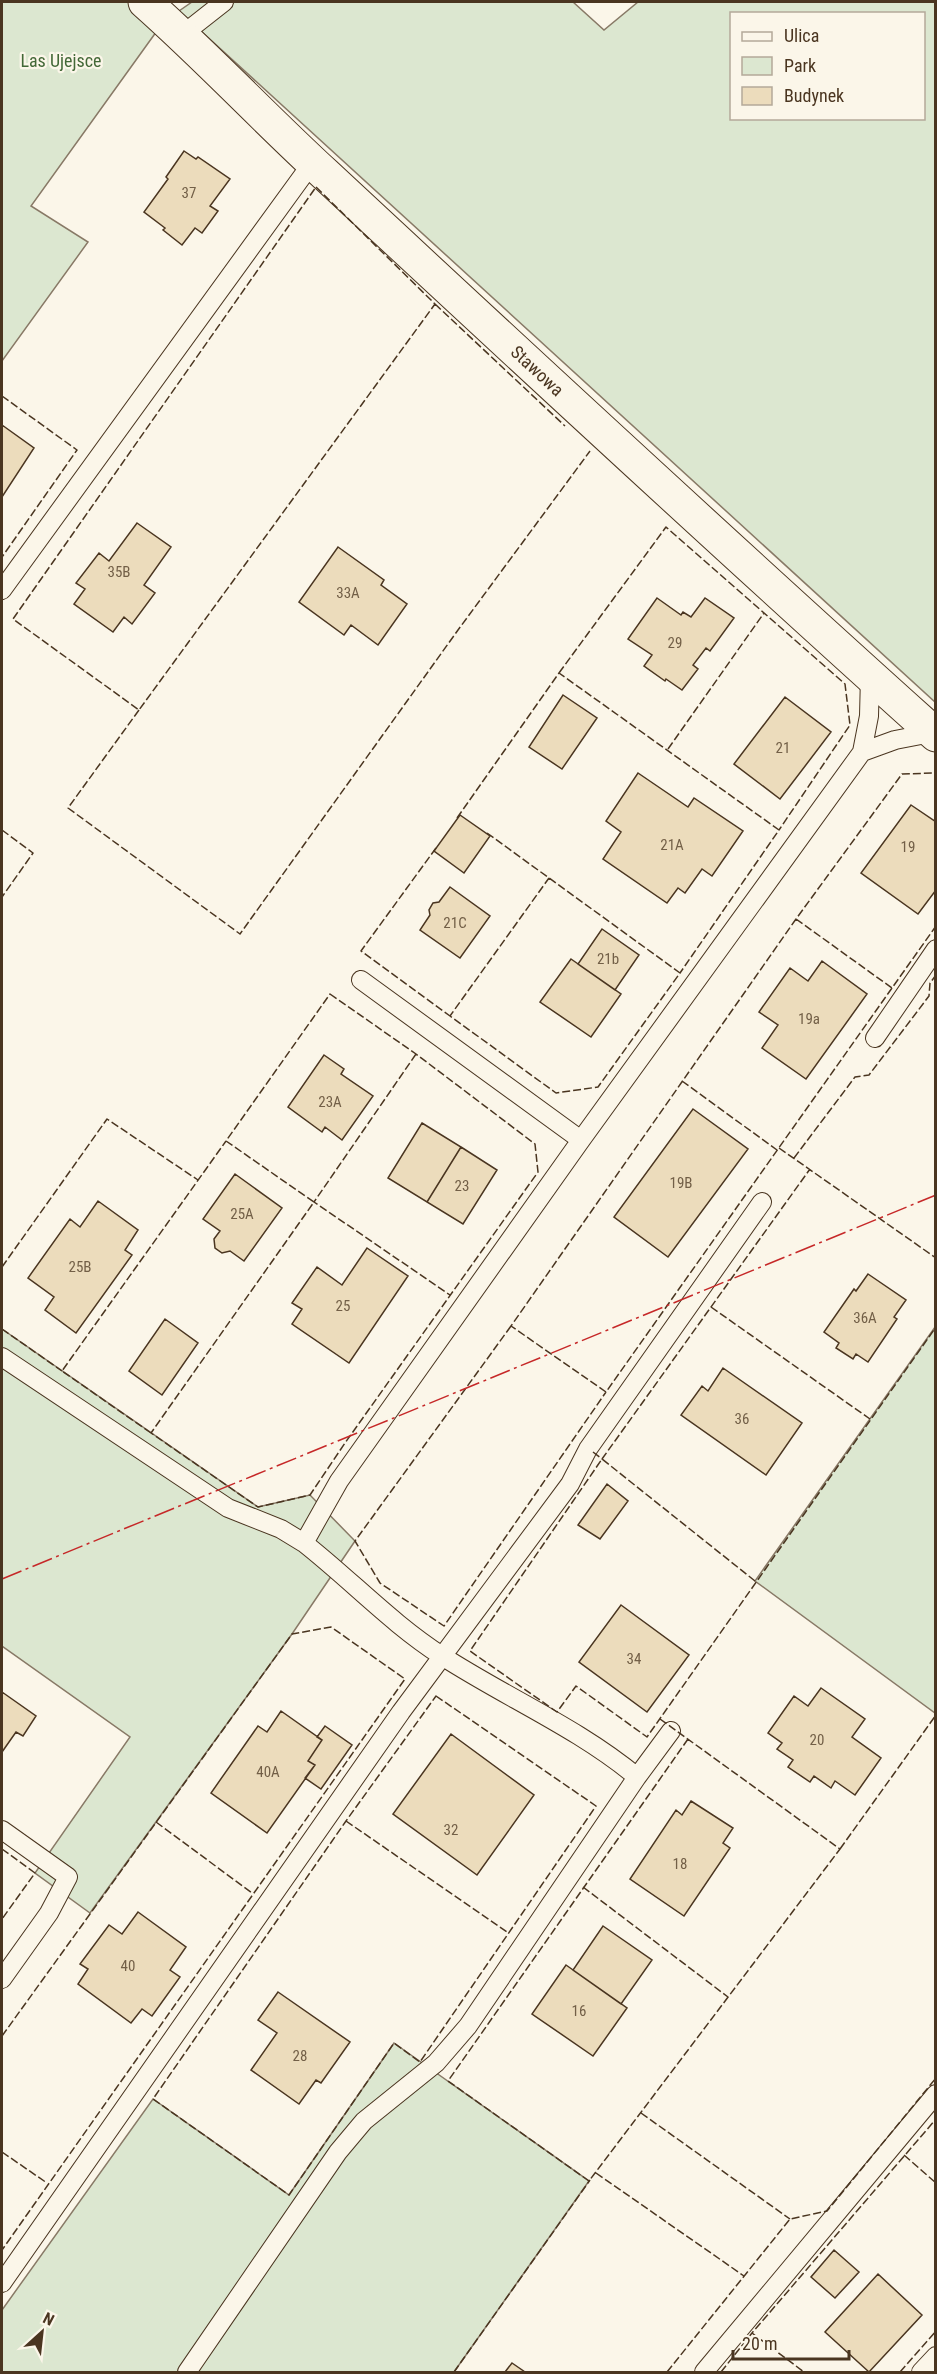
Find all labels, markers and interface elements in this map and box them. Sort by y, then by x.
legend [730,12,925,120]
text: Ulica [784,25,819,46]
park label: Las Ujejsce [20,50,102,71]
text: Park [784,55,816,76]
text: Budynek [784,85,844,106]
house number: 37 [182,184,196,202]
street label: Stawowa [507,341,568,400]
house number: 35B [108,563,131,581]
house number: 33A [336,584,360,602]
house number: 29 [668,634,682,652]
house number: 21 [776,739,790,757]
house number: 21A [660,836,684,854]
house number: 19 [901,838,915,856]
house number: 21C [443,914,467,932]
house number: 21b [597,950,619,968]
house number: 19a [798,1010,820,1028]
house number: 23A [318,1093,342,1111]
house number: 19B [670,1174,693,1192]
house number: 23 [455,1177,469,1195]
house number: 25A [230,1205,254,1223]
house number: 25B [69,1258,92,1276]
house number: 25 [336,1297,350,1315]
house number: 36A [853,1309,877,1327]
house number: 36 [735,1410,749,1428]
house number: 34 [627,1650,641,1668]
house number: 20 [810,1731,824,1749]
house number: 40A [256,1763,280,1781]
house number: 32 [444,1821,458,1839]
house number: 18 [673,1855,687,1873]
house number: 40 [121,1957,135,1975]
house number: 16 [572,2002,586,2020]
house number: 28 [293,2047,307,2065]
north arrow [12,2302,72,2362]
text: N [40,2308,57,2330]
scale bar [733,2323,848,2361]
text: 20 m [742,2333,777,2354]

